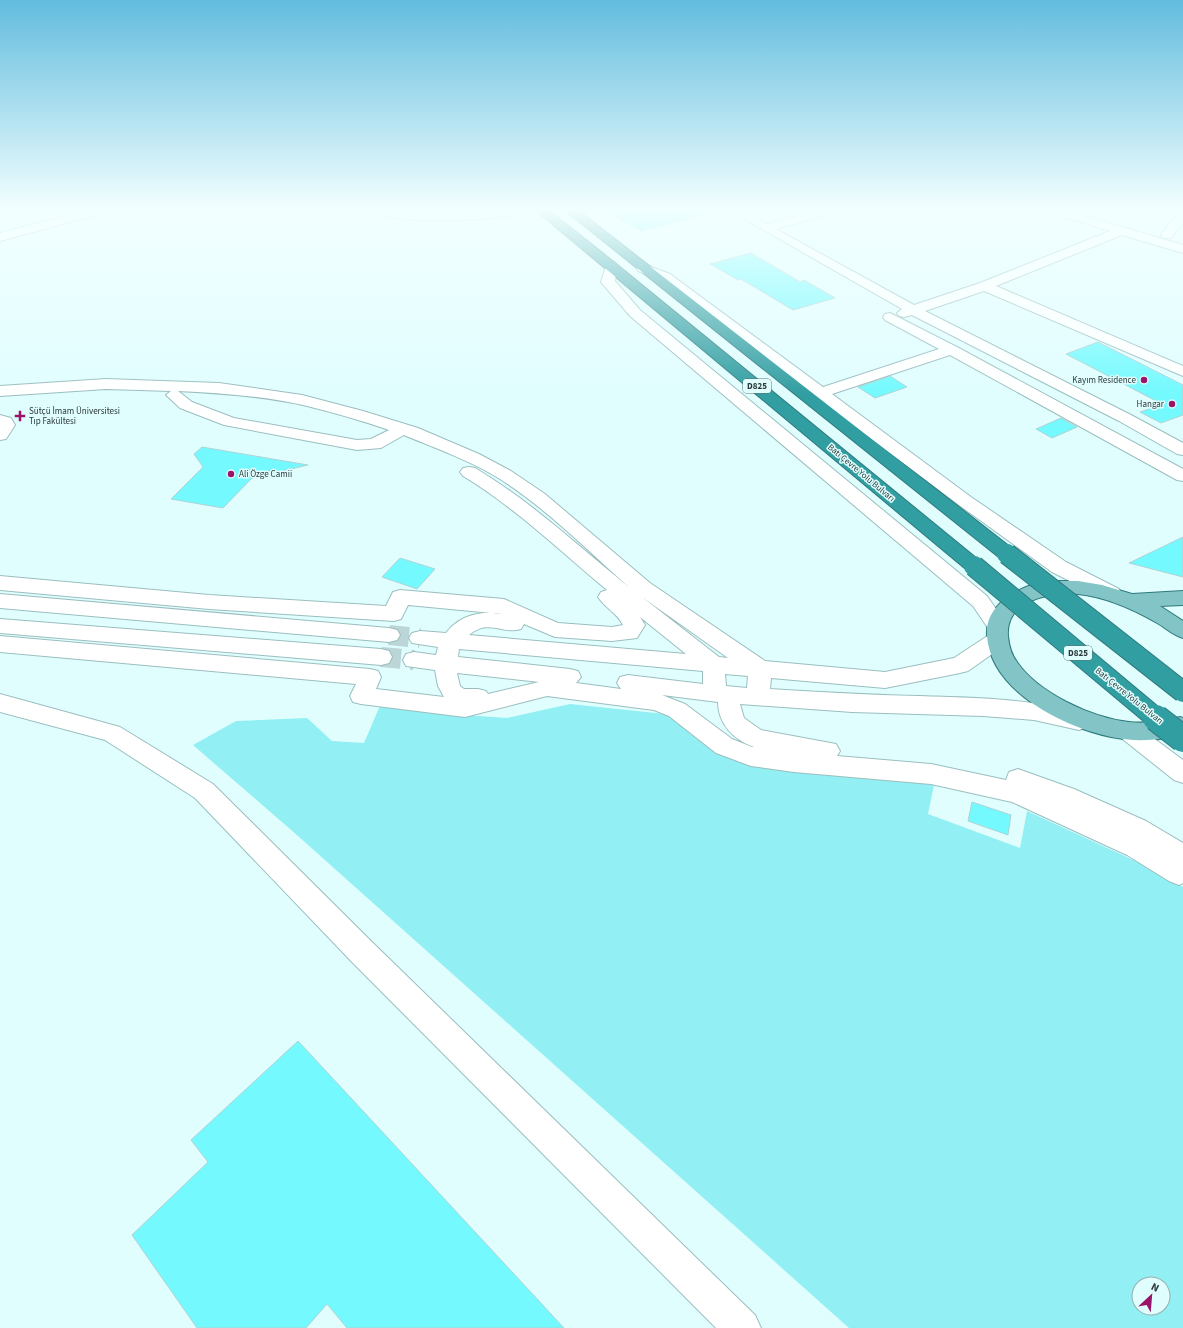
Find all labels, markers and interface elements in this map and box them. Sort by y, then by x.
place label: Kayım Residence [1072,374,1137,387]
marker: Kayım Residence [1139,375,1149,385]
road number: D825 [743,379,771,393]
place label: Hangar [1137,398,1165,411]
marker: Hangar [1167,399,1177,409]
place label: Sütçü İmam Üniversitesi Tıp Fakültesi [29,405,120,428]
marker: Sütçü İmam Üniversitesi Tıp Fakültesi [14,410,26,422]
street label: Batı Çevre Yolu Bulvarı [825,441,897,505]
place label: Ali Özge Camii [239,468,292,481]
marker: Ali Özge Camii [226,469,236,479]
road number: D825 [1064,646,1092,660]
street label: Batı Çevre Yolu Bulvarı [1092,664,1166,728]
north arrow [1131,1276,1171,1316]
text: N [1149,1279,1162,1296]

